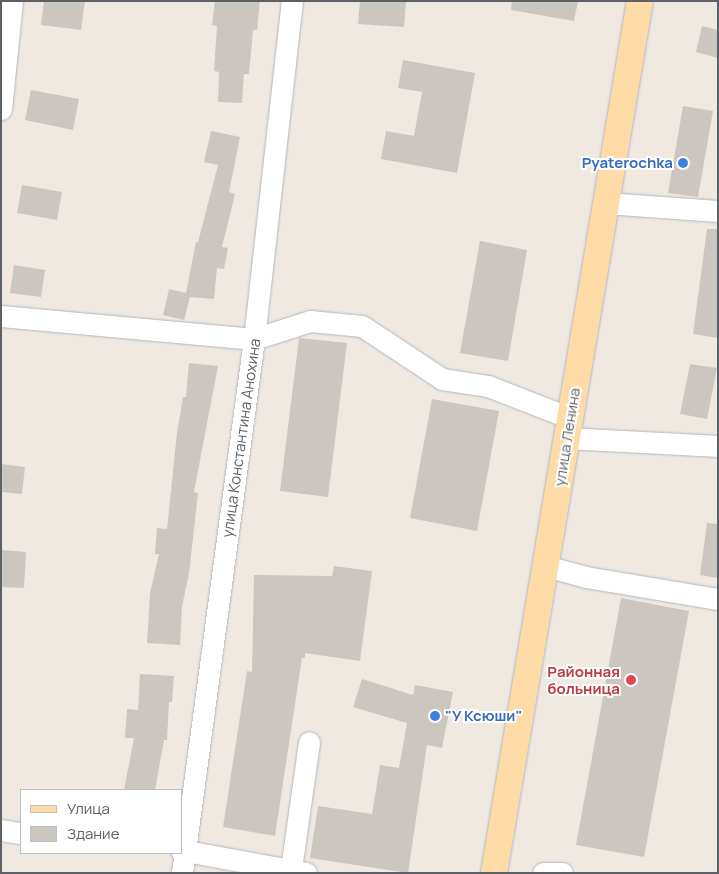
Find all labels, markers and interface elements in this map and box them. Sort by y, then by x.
place label: Pyaterochka [582,154,673,172]
marker: Pyaterochka [677,157,689,169]
street label: улица Константина Анохина [218,337,264,539]
street label: улица Ленина [550,387,584,487]
place label: Районная больница [547,662,620,697]
marker: Районная больница [624,673,638,687]
place label: "У Ксюши" [445,707,523,725]
marker: "У Ксюши" [429,710,441,722]
legend [20,789,182,854]
text: Улица [67,798,110,819]
text: Здание [67,823,119,844]

